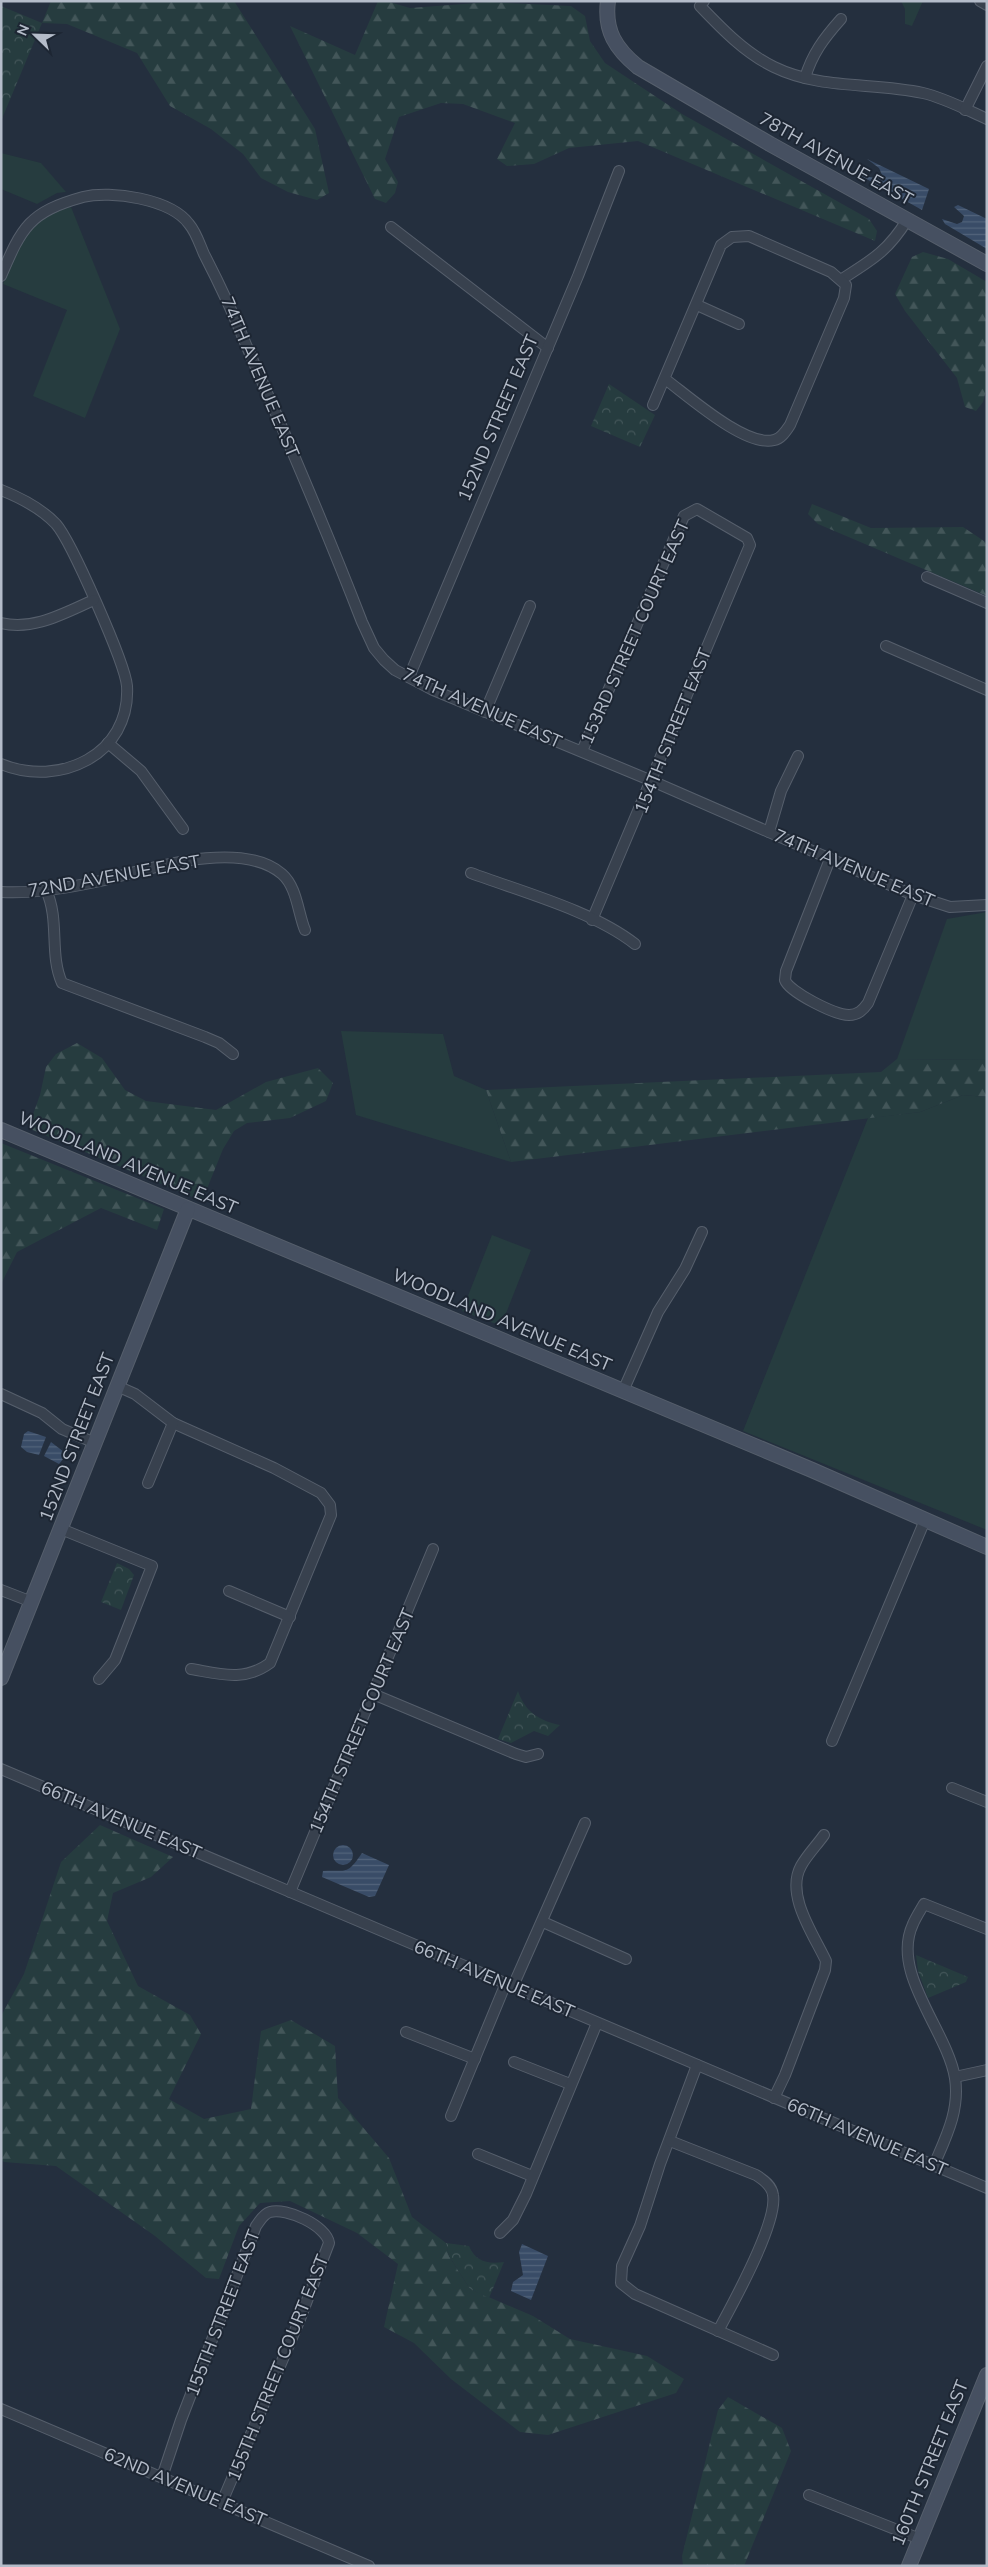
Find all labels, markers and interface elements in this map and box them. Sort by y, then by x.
north arrow [10,10,60,60]
text: N [13,22,34,39]
street label: 78TH AVENUE EAST [755,107,917,211]
street label: 74TH AVENUE EAST [215,293,305,461]
street label: 152ND STREET EAST [452,331,544,505]
street label: 153RD STREET COURT EAST [575,516,695,748]
street label: 154TH STREET EAST [629,645,717,817]
street label: 74TH AVENUE EAST [398,662,566,754]
street label: 74TH AVENUE EAST [770,823,938,913]
street label: 72ND AVENUE EAST [26,849,202,903]
street label: WOODLAND AVENUE EAST [15,1106,241,1220]
street label: WOODLAND AVENUE EAST [389,1263,615,1377]
street label: 152ND STREET EAST [34,1349,120,1525]
street label: 154TH STREET COURT EAST [304,1605,420,1837]
street label: 66TH AVENUE EAST [37,1775,205,1865]
street label: 66TH AVENUE EAST [410,1934,578,2024]
street label: 66TH AVENUE EAST [783,2092,951,2182]
street label: 155TH STREET EAST [180,2226,266,2400]
street label: 155TH STREET COURT EAST [222,2251,335,2485]
street label: 160TH STREET EAST [886,2377,974,2549]
street label: 62ND AVENUE EAST [100,2442,270,2532]

